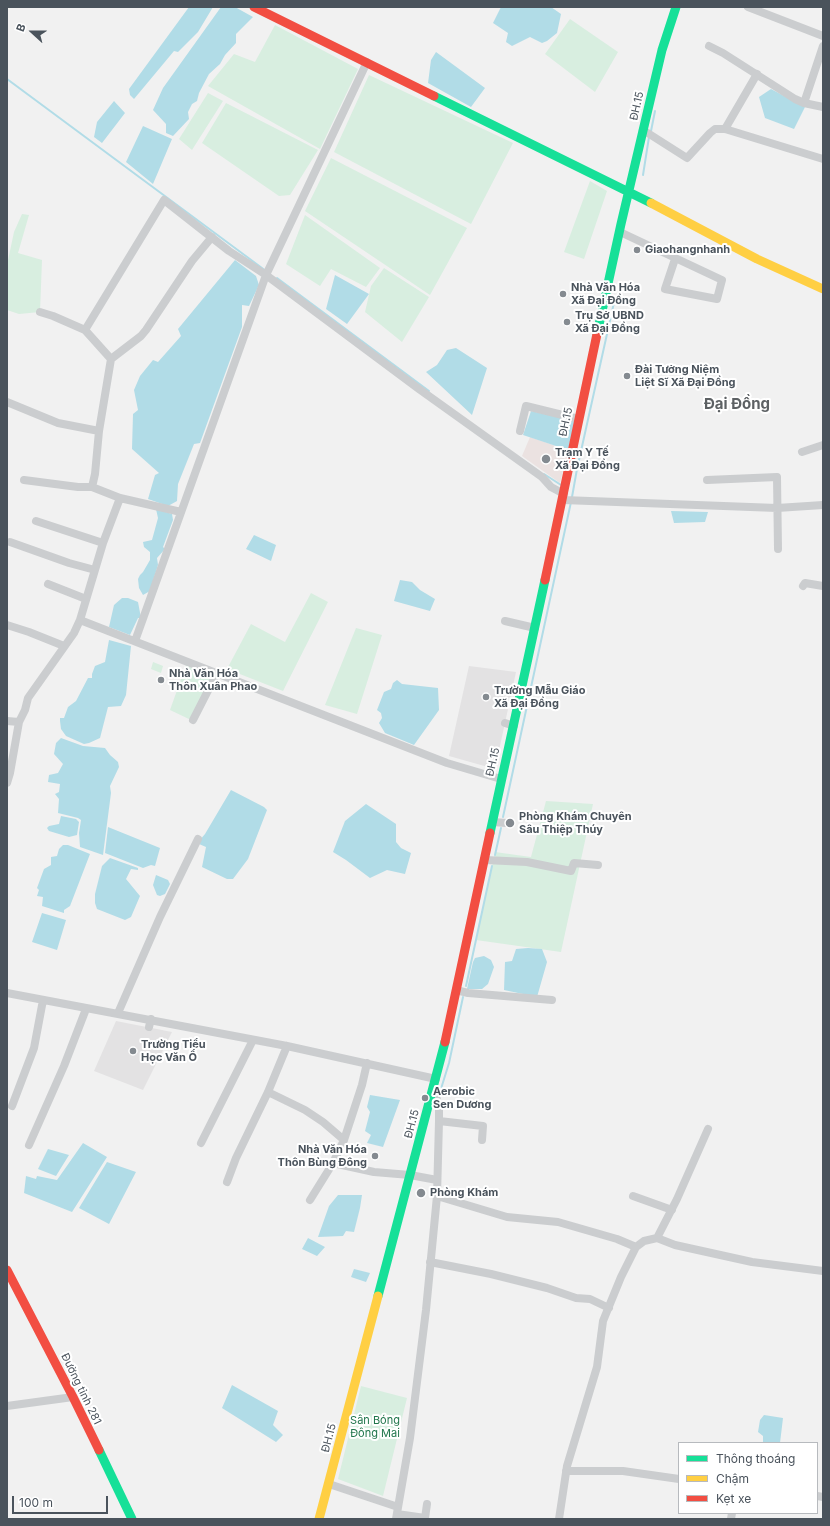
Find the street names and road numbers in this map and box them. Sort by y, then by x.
street label: ĐH.15 [627,90,647,122]
street label: ĐH.15 [556,406,576,438]
street label: ĐH.15 [483,746,503,778]
street label: ĐH.15 [402,1108,422,1140]
street label: Đường tỉnh 281 [58,1351,104,1427]
street label: ĐH.15 [319,1422,339,1454]

